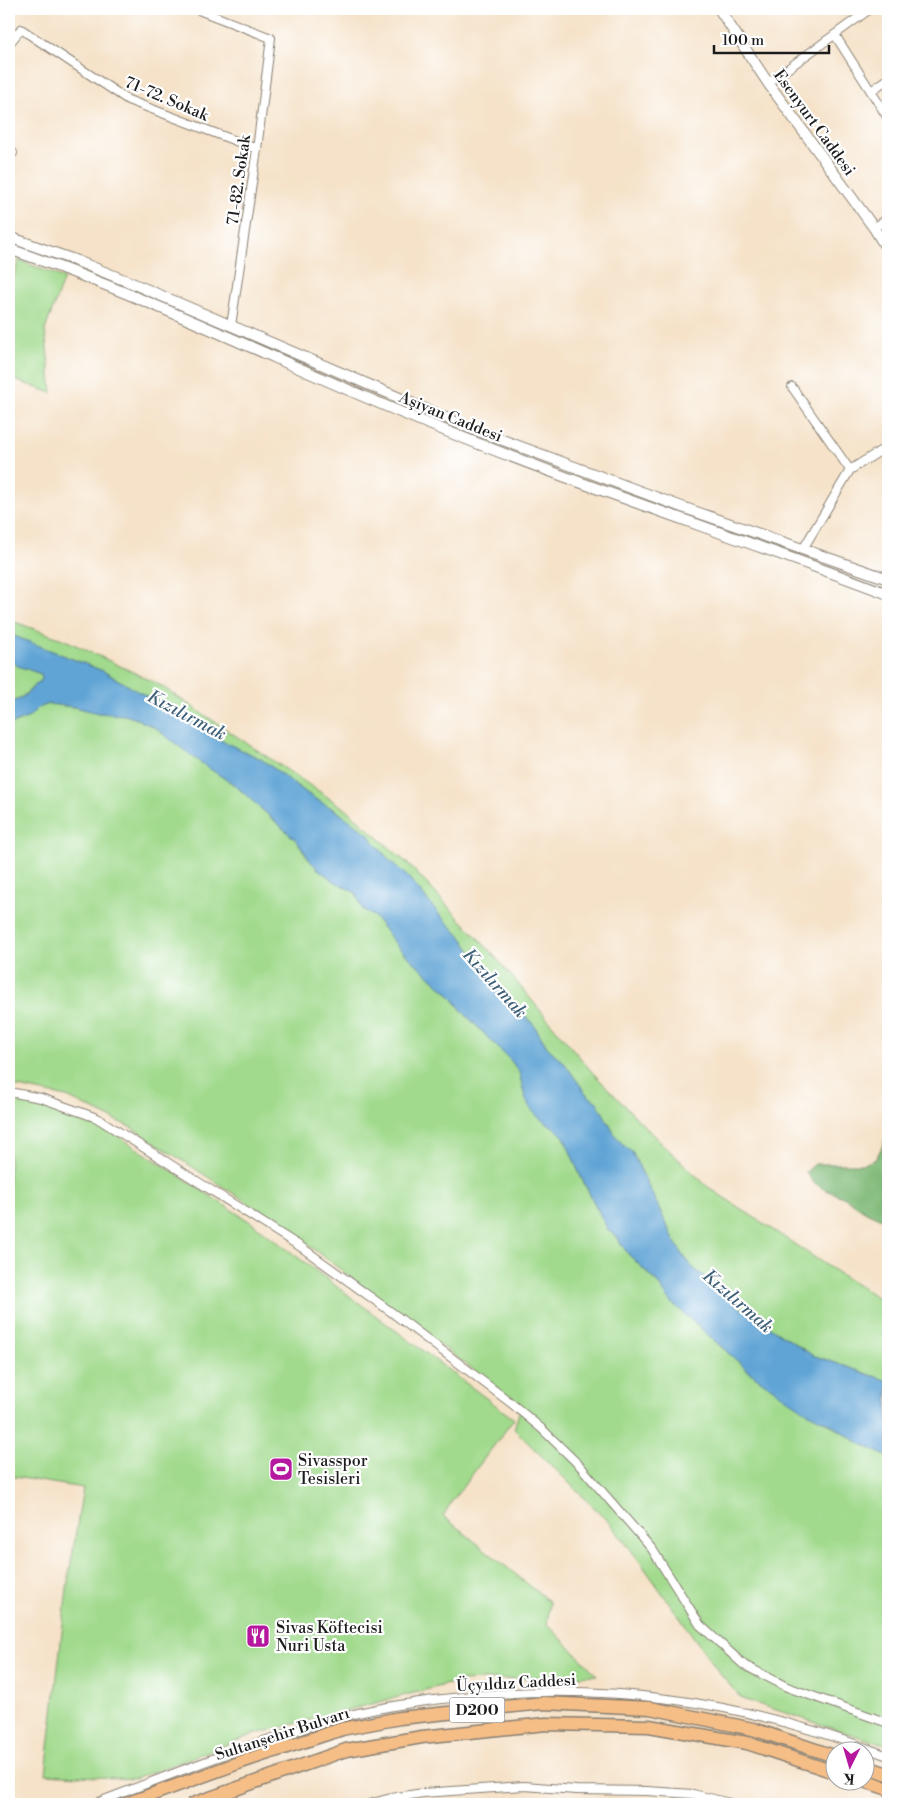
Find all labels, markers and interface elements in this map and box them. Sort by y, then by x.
scale bar [714,22,830,54]
text: 100 m [722,31,764,50]
street label: Esenyurt Caddesi [769,66,859,180]
street label: 71-72. Sokak [122,72,213,126]
street label: 71-82. Sokak [223,132,255,227]
street label: Aşiyan Caddesi [395,387,505,447]
water label: Kızılırmak [143,685,230,746]
water label: Kızılırmak [457,944,532,1023]
water label: Kızılırmak [698,1264,778,1338]
place label: Sivasspor Tesisleri [298,1451,368,1489]
sports icon: Sivasspor Tesisleri [268,1456,294,1482]
place label: Sivas Köftecisi Nuri Usta [276,1618,383,1656]
restaurant icon: Sivas Köftecisi Nuri Usta [245,1623,271,1649]
street label: Üçyıldız Caddesi [455,1668,577,1696]
road number: D200 [450,1698,504,1722]
street label: Sultanşehir Bulvarı [213,1703,352,1765]
north arrow [824,1740,874,1790]
text: K [842,1768,855,1787]

